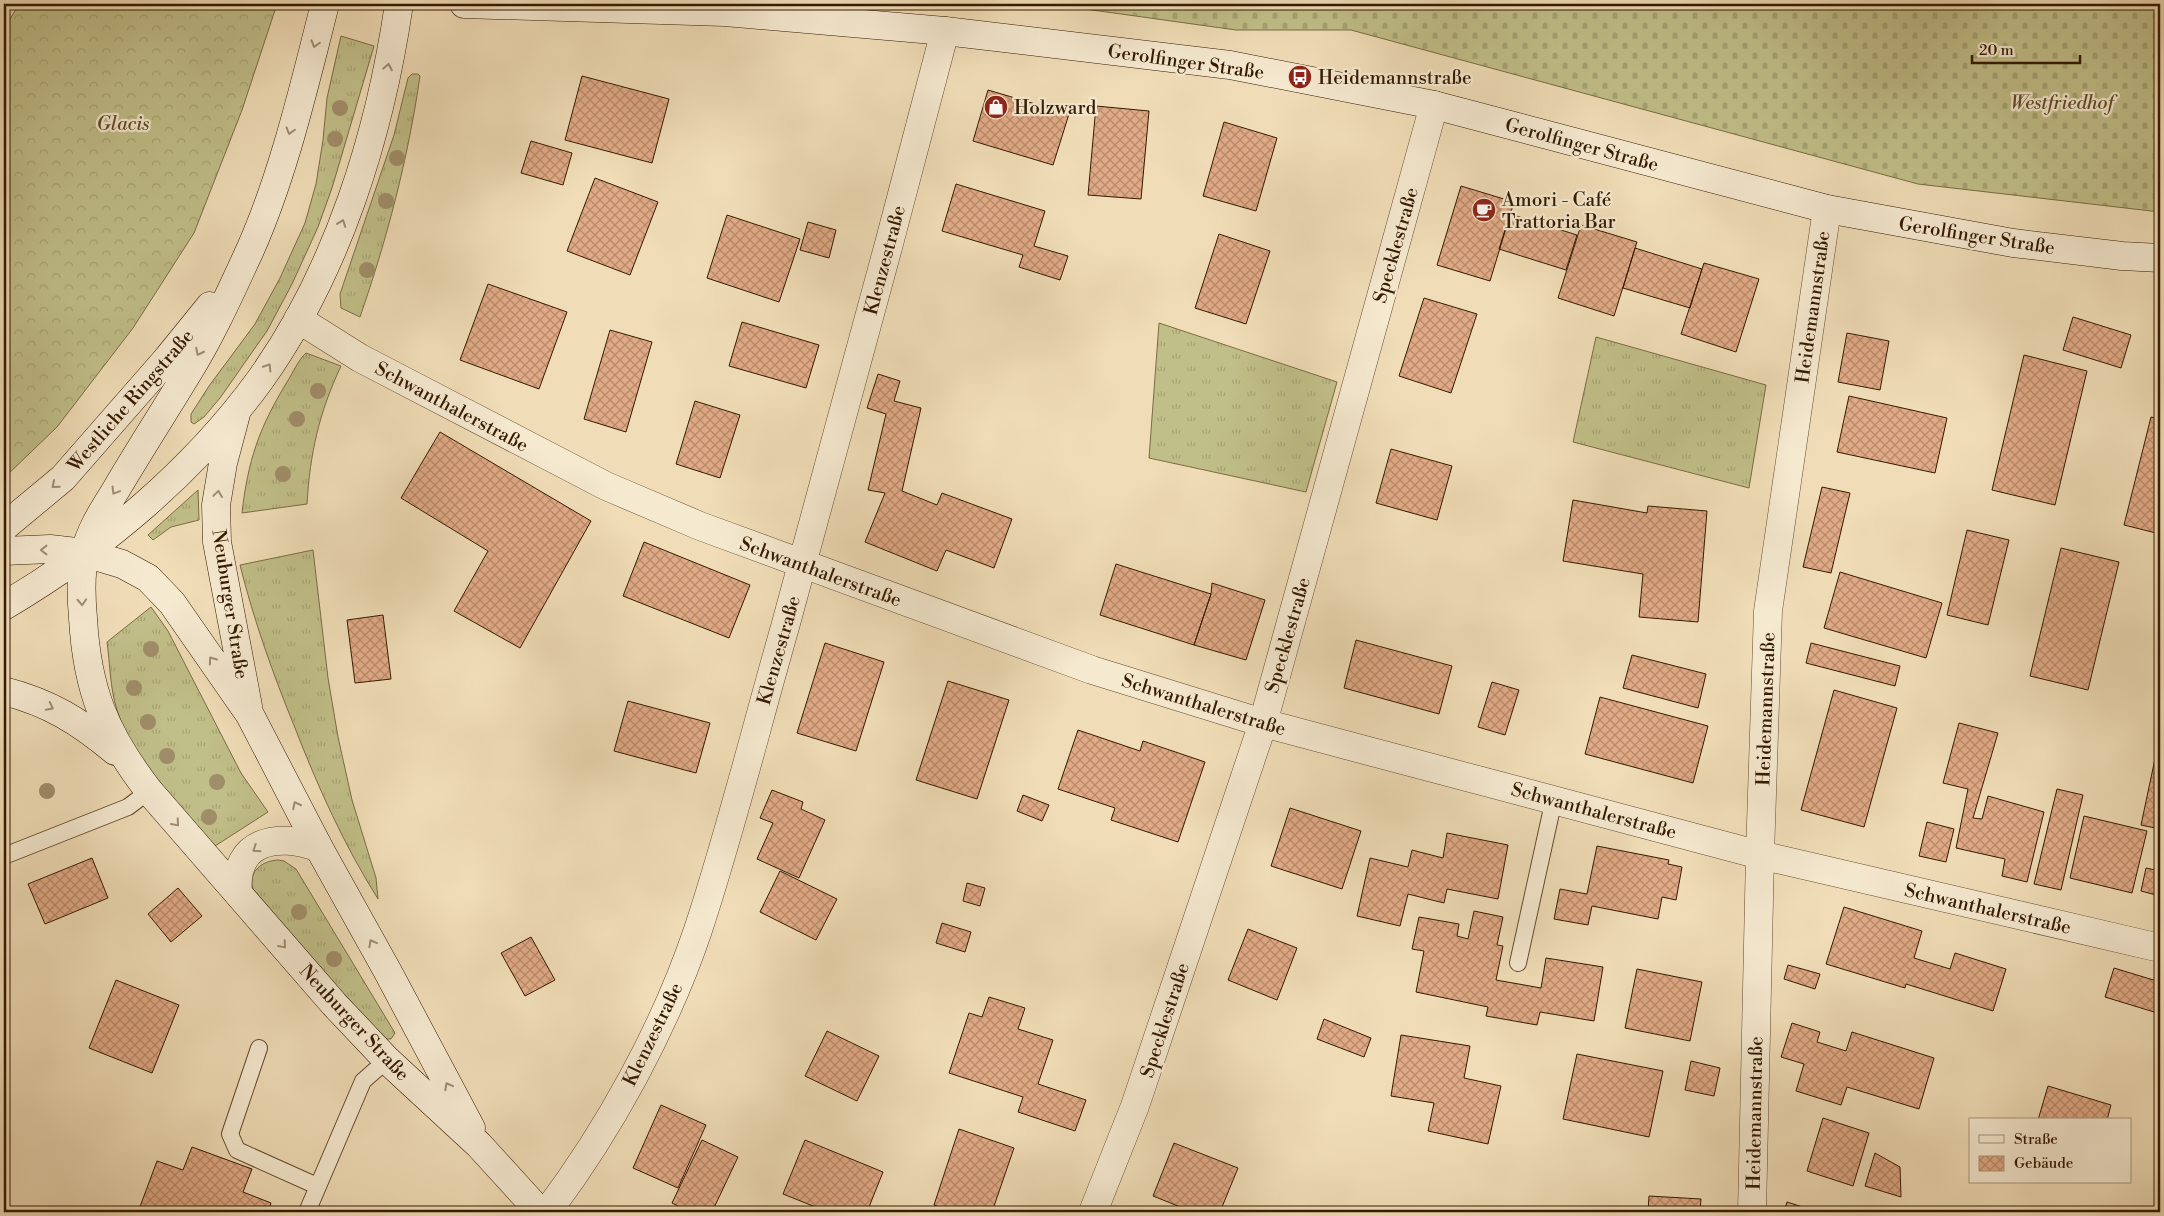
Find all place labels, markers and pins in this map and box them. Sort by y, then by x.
bus stop icon: Heidemannstraße [1287,64,1313,90]
place label: Heidemannstraße [1318,66,1472,90]
shop icon: Holzward [983,94,1009,120]
place label: Holzward [1014,96,1096,120]
place label: Amori - Café Trattoria Bar [1501,188,1616,234]
cafe icon: Amori - Café Trattoria Bar [1471,197,1497,223]

